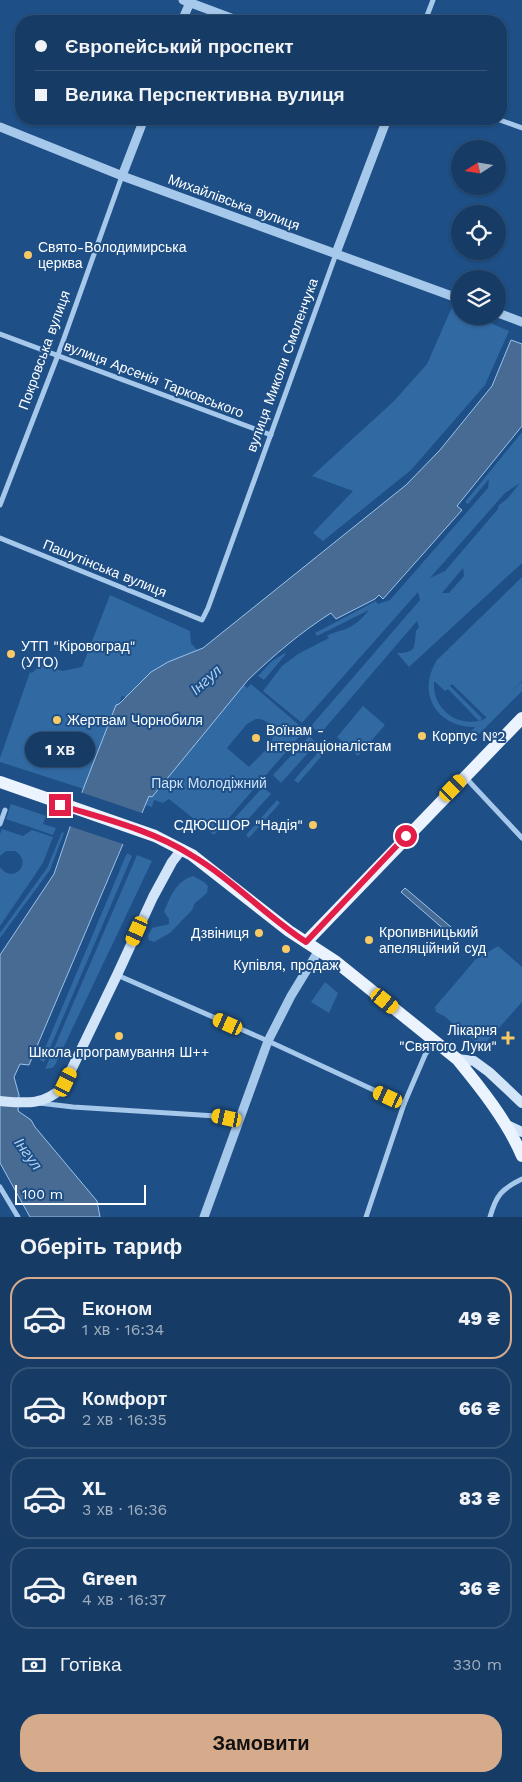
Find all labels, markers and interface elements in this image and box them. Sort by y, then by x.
text: Європейський проспект [65,35,294,58]
text: Велика Перспективна вулиця [65,83,345,106]
north arrow [451,140,506,195]
map controls [451,140,506,325]
street label: Михайлівська вулиця [166,171,302,233]
button: locate [451,205,506,260]
place label: Свято-Володимирська церква [38,239,187,271]
marker: Свято-Володимирська церква [22,249,34,261]
button: layers [451,270,506,325]
street label: вулиця Миколи Смоленчука [243,276,321,454]
street label: Покровська вулиця [15,288,73,412]
street label: вулиця Арсенія Тарковського [62,337,246,421]
street label: Пашутінська вулиця [41,536,169,600]
place label: УТП "Кіровоград" (УТО) [21,638,135,670]
marker: УТП "Кіровоград" (УТО) [5,648,17,660]
water label: Інгул [187,661,226,699]
place label: Жертвам Чорнобиля [67,712,203,728]
marker: Жертвам Чорнобиля [51,714,63,726]
place label: Воїнам - Інтернаціоналістам [266,722,391,754]
place label: Корпус №2 [432,728,505,744]
marker: Корпус №2 [416,730,428,742]
callout: 1 хв [25,732,95,768]
marker: Воїнам - Інтернаціоналістам [250,732,262,744]
text: 1 хв [45,740,75,759]
car [437,772,468,804]
park label: Парк Молодіжний [151,775,267,791]
route end [49,794,71,816]
place label: СДЮСШОР "Надія" [174,817,303,833]
marker: СДЮСШОР "Надія" [307,819,319,831]
route start [395,825,417,847]
car [124,914,149,948]
place label: Кропивницький апеляційний суд [379,924,486,956]
place label: Дзвіниця [191,925,249,941]
marker: Дзвіниця [253,927,265,939]
marker: Кропивницький апеляційний суд [363,934,375,946]
marker: Купівля, продаж [280,943,292,955]
place label: Купівля, продаж [233,957,339,973]
car [368,986,401,1016]
car [211,1011,244,1037]
place label: Лікарня "Святого Луки" [399,1022,497,1054]
marker: Школа програмування Ш++ [113,1030,125,1042]
marker: Лікарня "Святого Луки" [501,1031,515,1045]
place label: Школа програмування Ш++ [29,1044,209,1060]
car [52,1065,79,1099]
car [371,1084,404,1110]
car [210,1108,243,1128]
water label: Інгул [10,1134,46,1174]
scale bar [15,1182,146,1205]
text: 100 m [22,1186,63,1202]
text: Оберіть тариф [20,1234,182,1259]
icon: car [22,1296,67,1341]
text: Економ [82,1297,152,1320]
text: 49 ₴ [458,1307,500,1330]
text: 1 хв · 16:34 [82,1320,164,1339]
icon: car [22,1386,67,1431]
text: Комфорт [82,1387,167,1410]
text: 66 ₴ [459,1397,500,1420]
text: 2 хв · 16:35 [82,1410,167,1429]
icon: car [22,1476,67,1521]
text: XL [82,1477,106,1500]
text: 83 ₴ [459,1487,500,1510]
text: 3 хв · 16:36 [82,1500,167,1519]
icon: car [22,1566,67,1611]
text: Green [82,1567,138,1590]
text: 36 ₴ [459,1577,500,1600]
text: 4 хв · 16:37 [82,1590,166,1609]
icon: cash [20,1651,48,1679]
text: Готівка [60,1653,121,1676]
text: 330 m [453,1655,502,1674]
button: Замовити [20,1714,502,1772]

